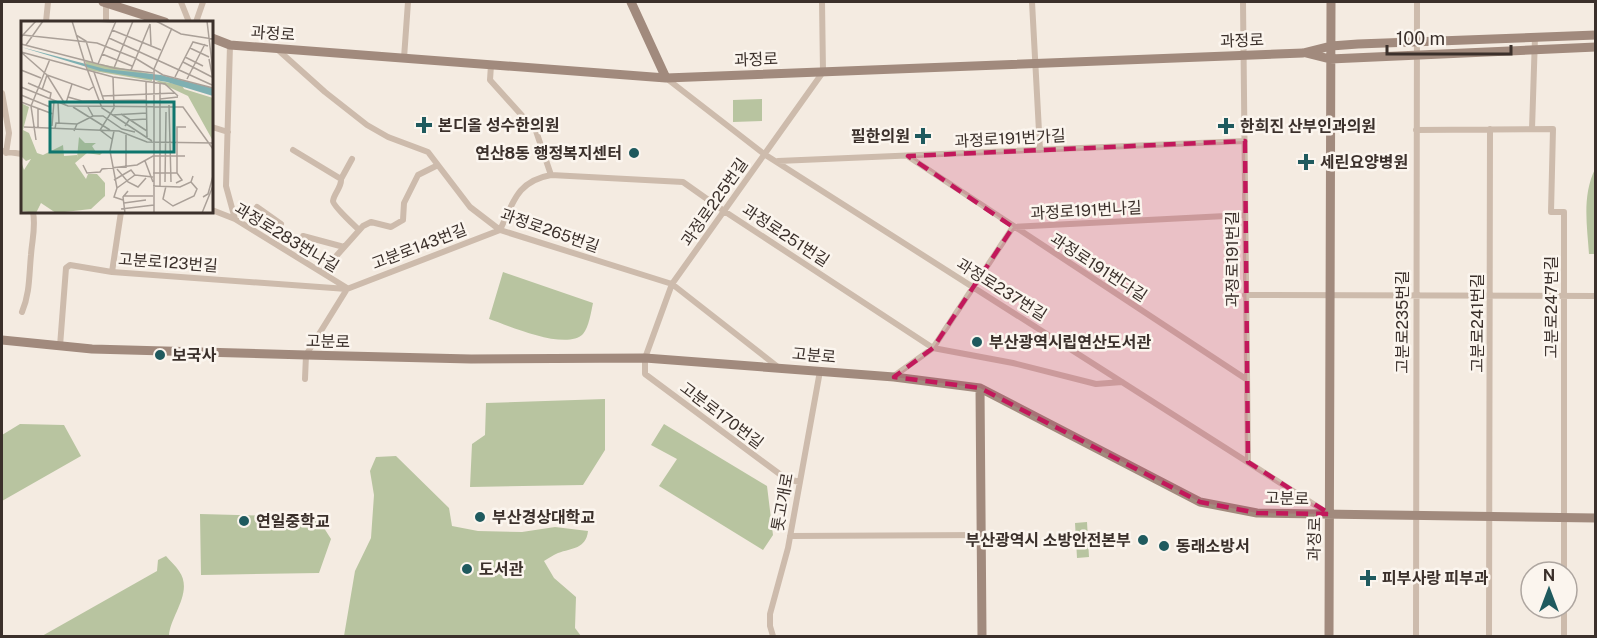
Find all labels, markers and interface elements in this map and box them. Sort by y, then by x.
scale bar [1387,18,1512,56]
inset map [21,21,213,213]
street label: 과정로 [250,22,296,45]
text: 100 m [1396,28,1445,49]
street label: 과정로 [1220,30,1265,51]
street label: 과정로 [734,49,779,70]
marker: 본디올 성수한의원 [415,116,433,134]
place label: 본디올 성수한의원 [438,116,559,135]
marker: 한희진 산부인과의원 [1217,117,1235,135]
place label: 한희진 산부인과의원 [1240,117,1376,136]
street label: 과정로191번가길 [954,126,1066,151]
place label: 필한의원 [851,127,910,146]
marker: 필한의원 [914,127,932,145]
place label: 연산8동 행정복지센터 [475,144,622,163]
marker: 연산8동 행정복지센터 [627,146,641,160]
marker: 세린요양병원 [1297,153,1315,171]
place label: 세린요양병원 [1320,153,1408,172]
street label: 과정로225번길 [677,155,752,250]
street label: 과정로191번나길 [1030,198,1142,223]
street label: 과정로283번나길 [231,199,342,276]
street label: 과정로251번길 [739,200,833,271]
street label: 과정로265번길 [498,205,602,256]
street label: 과정로191번길 [1223,211,1242,307]
street label: 고분로143번길 [369,220,469,273]
street label: 과정로191번다길 [1047,229,1151,306]
street label: 고분로123번길 [118,250,218,275]
street label: 과정로237번길 [953,254,1050,325]
street label: 고분로247번길 [1542,256,1561,358]
street label: 고분로235번길 [1393,270,1412,374]
street label: 고분로241번길 [1468,273,1487,373]
street label: 고분로 [306,332,351,351]
place label: 부산광역시립연산도서관 [989,333,1151,352]
marker: 부산광역시립연산도서관 [970,335,984,349]
street label: 고분로 [791,344,837,367]
place label: 보국사 [172,346,216,365]
marker: 보국사 [153,348,167,362]
street label: 고분로170번길 [676,378,767,453]
street label: 톳고개로 [768,471,797,533]
street label: 고분로 [1265,489,1310,508]
place label: 부산경상대학교 [492,508,595,527]
marker: 부산경상대학교 [473,510,487,524]
place label: 연일중학교 [256,512,330,531]
marker: 연일중학교 [237,514,251,528]
street label: 과정로 [1305,516,1324,561]
place label: 부산광역시 소방안전본부 [965,531,1131,550]
marker: 부산광역시 소방안전본부 [1136,533,1150,547]
place label: 동래소방서 [1176,537,1250,556]
marker: 동래소방서 [1157,539,1171,553]
place label: 도서관 [479,560,523,579]
north arrow [1519,560,1579,620]
marker: 도서관 [460,562,474,576]
text: N [1543,566,1555,585]
marker: 피부사랑 피부과 [1359,569,1377,587]
place label: 피부사랑 피부과 [1382,569,1489,588]

